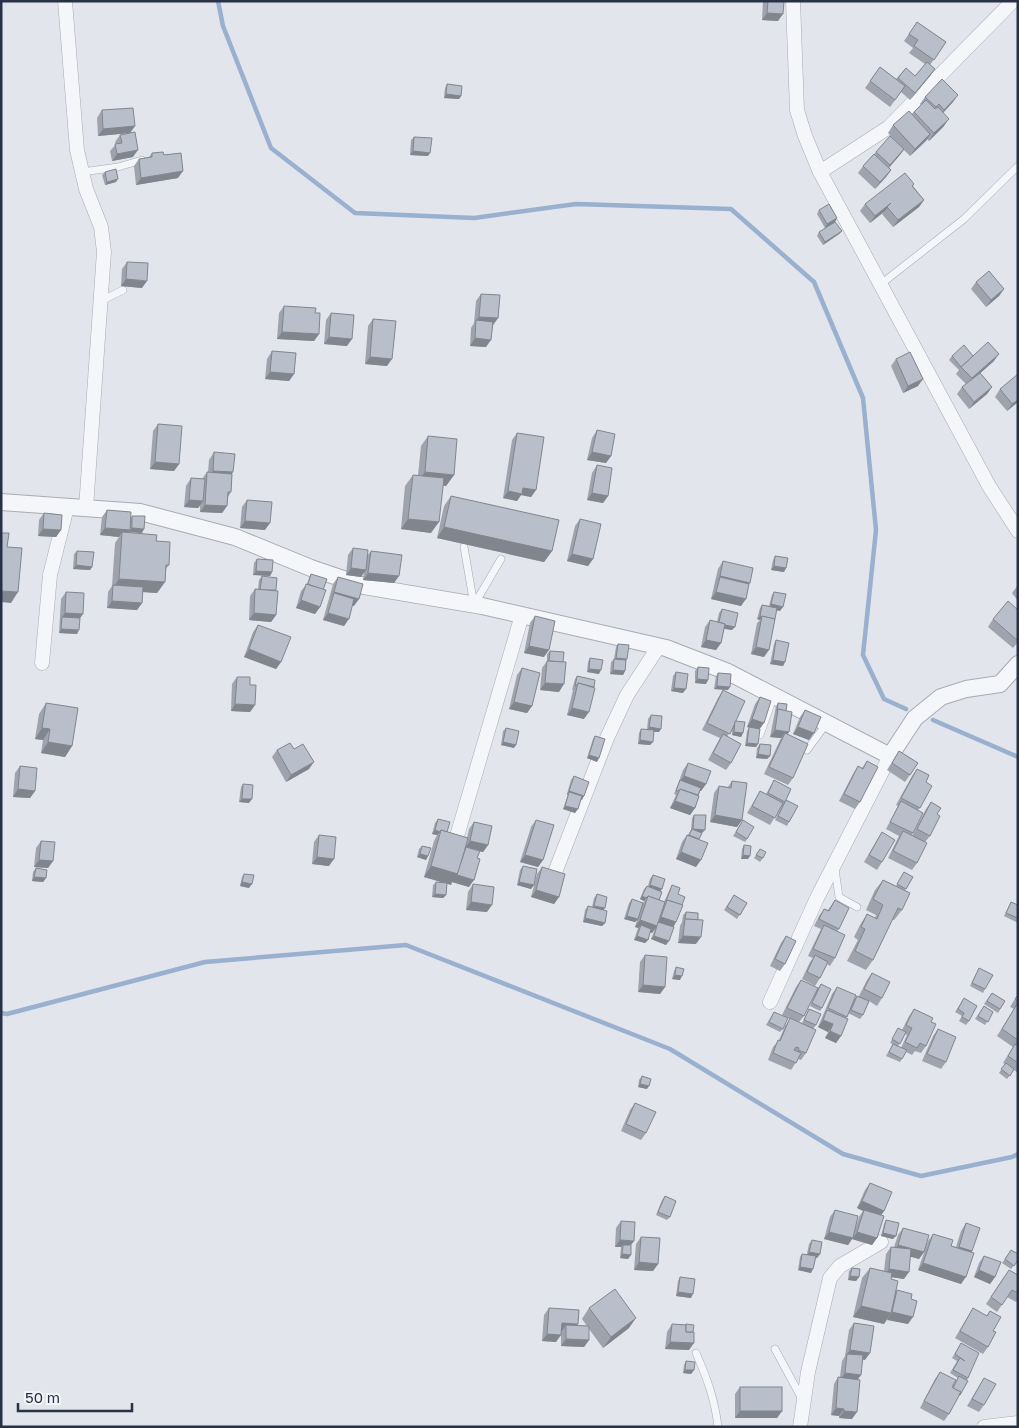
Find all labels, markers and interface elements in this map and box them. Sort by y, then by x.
scale bar [18,1380,131,1412]
text: 50 m [25,1388,60,1406]

